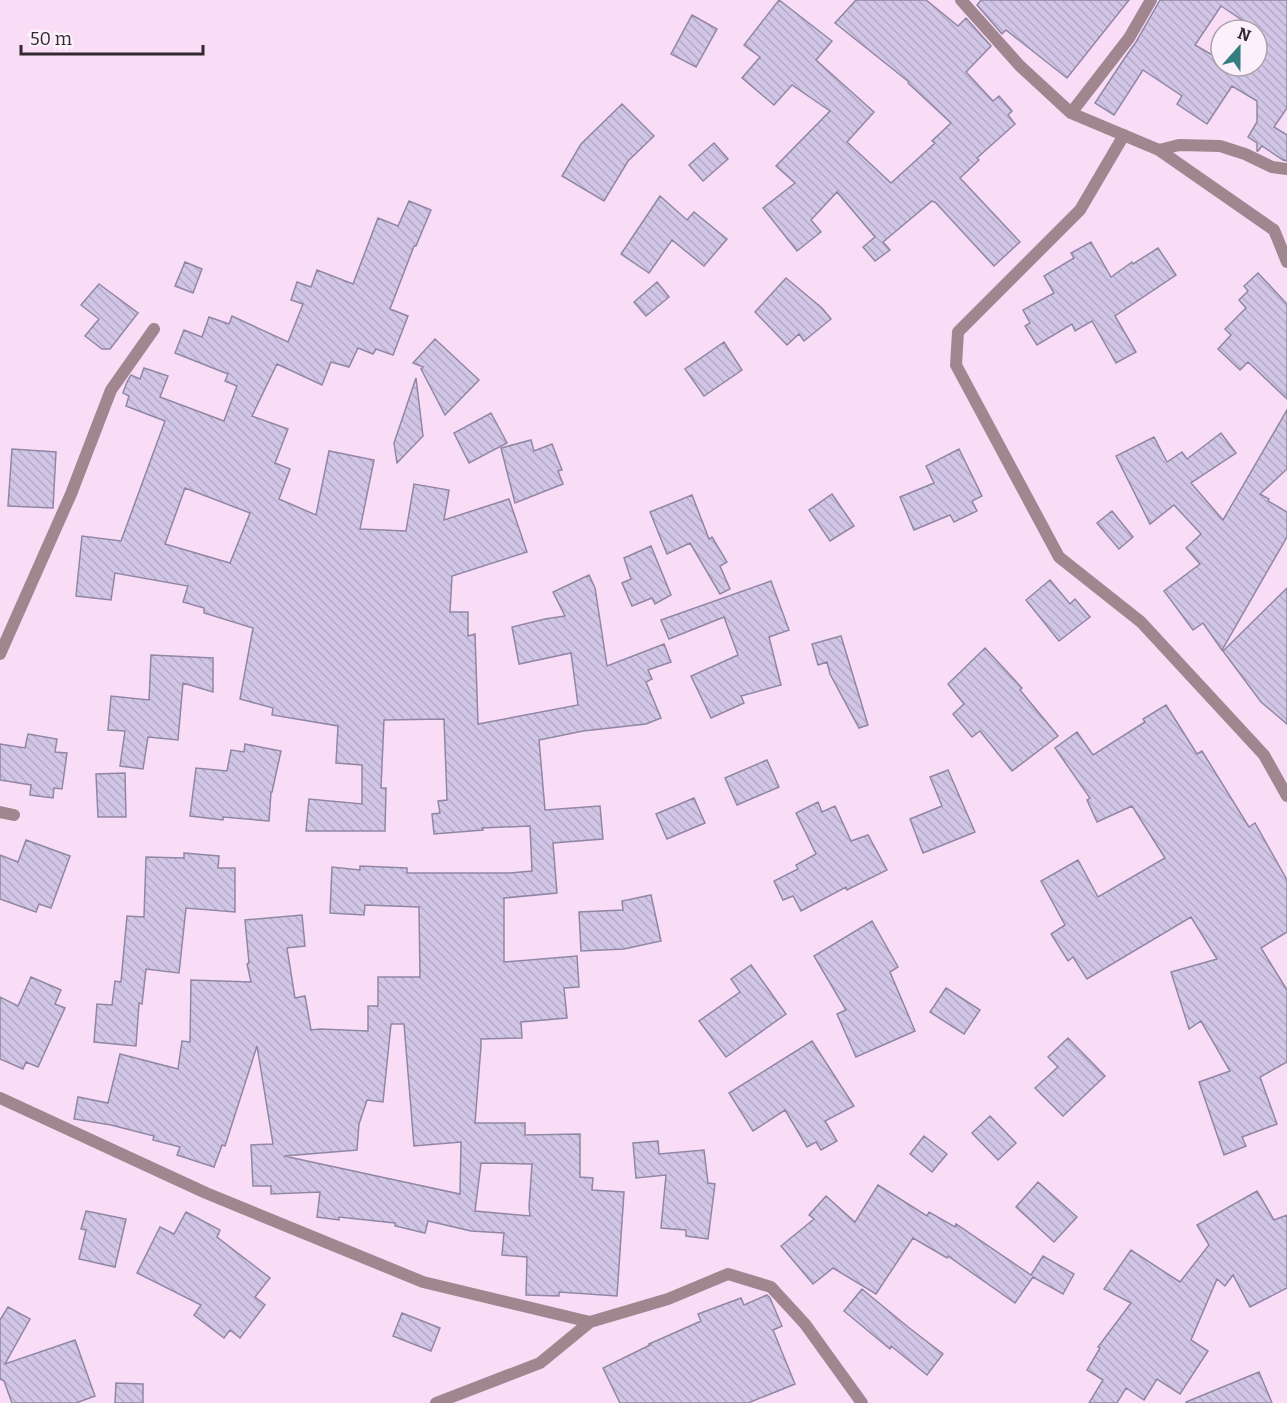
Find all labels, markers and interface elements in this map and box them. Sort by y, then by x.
scale bar [21,18,202,56]
north arrow [1209,18,1269,78]
text: N [1235,23,1253,46]
text: 50 m [30,28,72,50]

